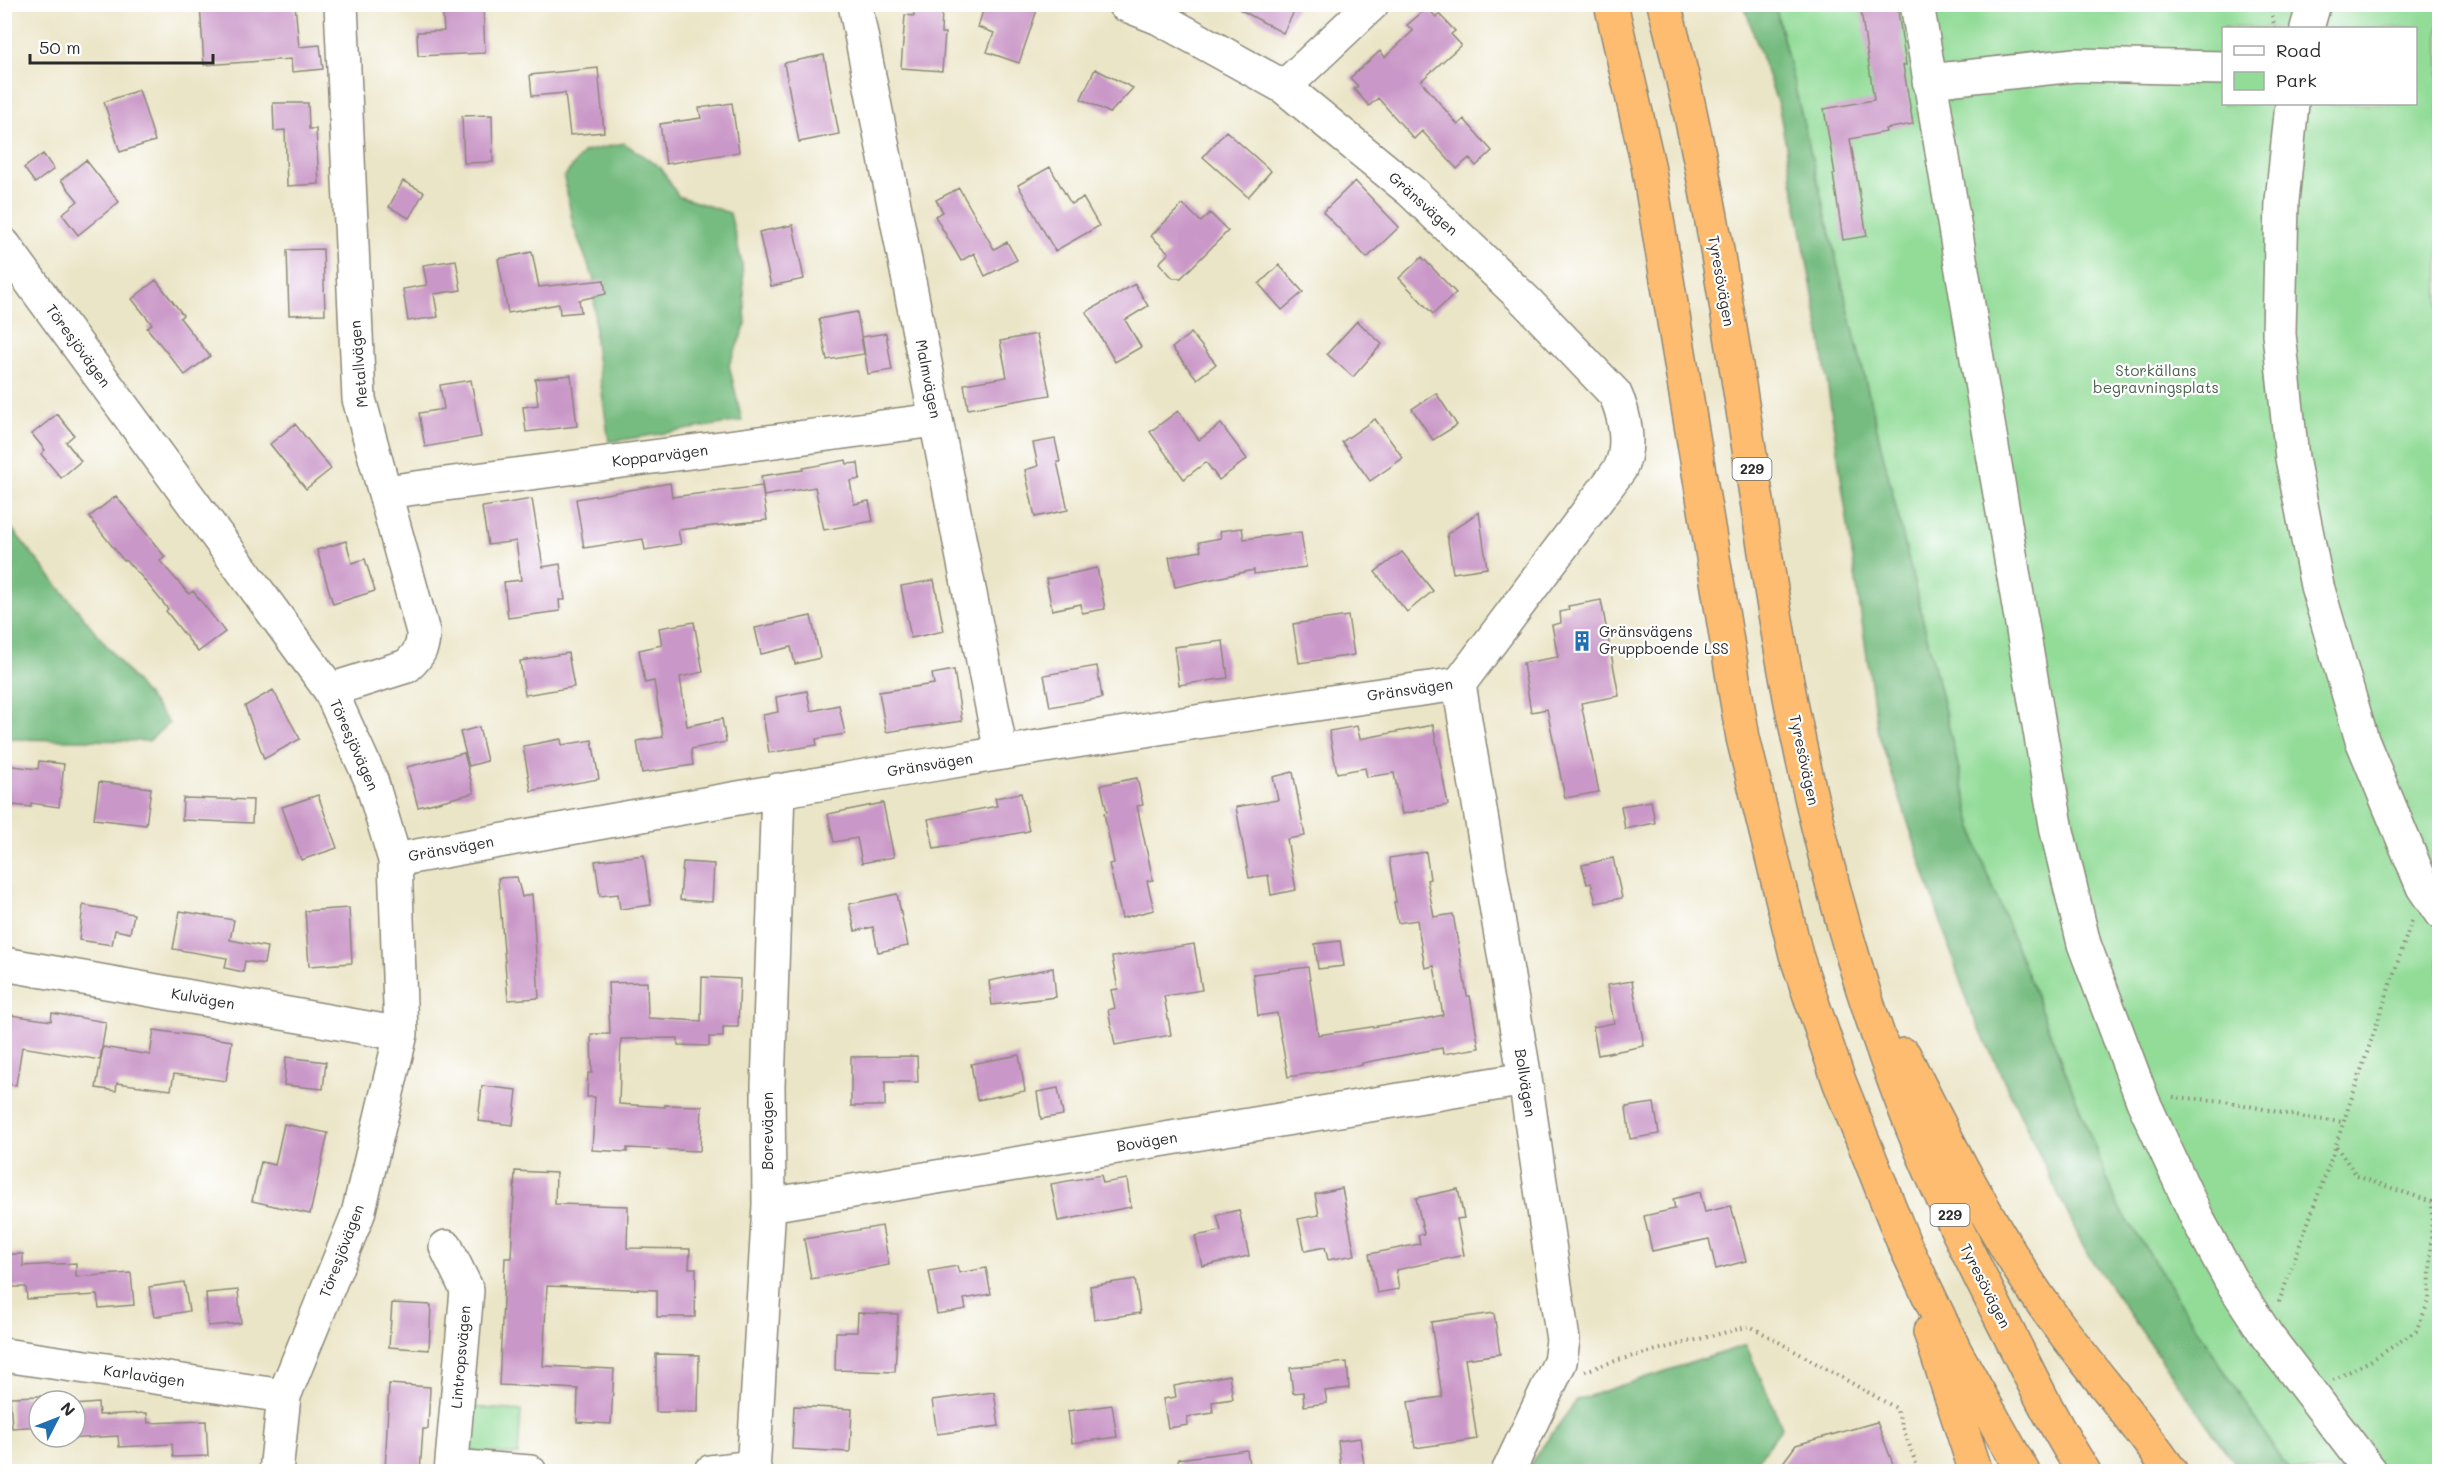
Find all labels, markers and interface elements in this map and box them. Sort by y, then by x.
scale bar [30,27,213,65]
legend [2222,27,2417,105]
text: 50 m [39,35,81,59]
text: Road [2276,38,2321,62]
text: Park [2276,68,2317,92]
street label: Gränsvägen [1385,167,1463,240]
street label: Tyresövägen [1704,234,1740,328]
street label: Töresjövägen [42,300,116,391]
street label: Metallvägen [344,320,372,409]
street label: Malmvägen [912,338,946,420]
park label: Storkällans begravningsplats [2093,360,2219,397]
street label: Kopparvägen [611,439,709,471]
road number: 229 [1732,458,1772,480]
place label: Gränsvägens Gruppboende LSS [1599,621,1729,658]
building icon: Gränsvägens Gruppboende LSS [1570,629,1594,653]
street label: Gränsvägen [1366,673,1454,705]
street label: Töresjövägen [326,696,384,794]
street label: Tyresövägen [1786,713,1824,807]
street label: Gränsvägen [886,747,974,781]
street label: Gränsvägen [406,831,495,865]
street label: Kulvägen [170,983,236,1013]
street label: Bollvägen [1511,1047,1541,1118]
street label: Borevägen [757,1092,777,1170]
street label: Bovägen [1115,1126,1179,1156]
street label: Töresjövägen [314,1201,368,1300]
road number: 229 [1930,1204,1970,1226]
street label: Tyresövägen [1956,1240,2016,1331]
street label: Lintropsvägen [446,1305,474,1409]
street label: Karlavägen [102,1359,186,1391]
north arrow [27,1389,87,1449]
text: N [57,1397,80,1420]

